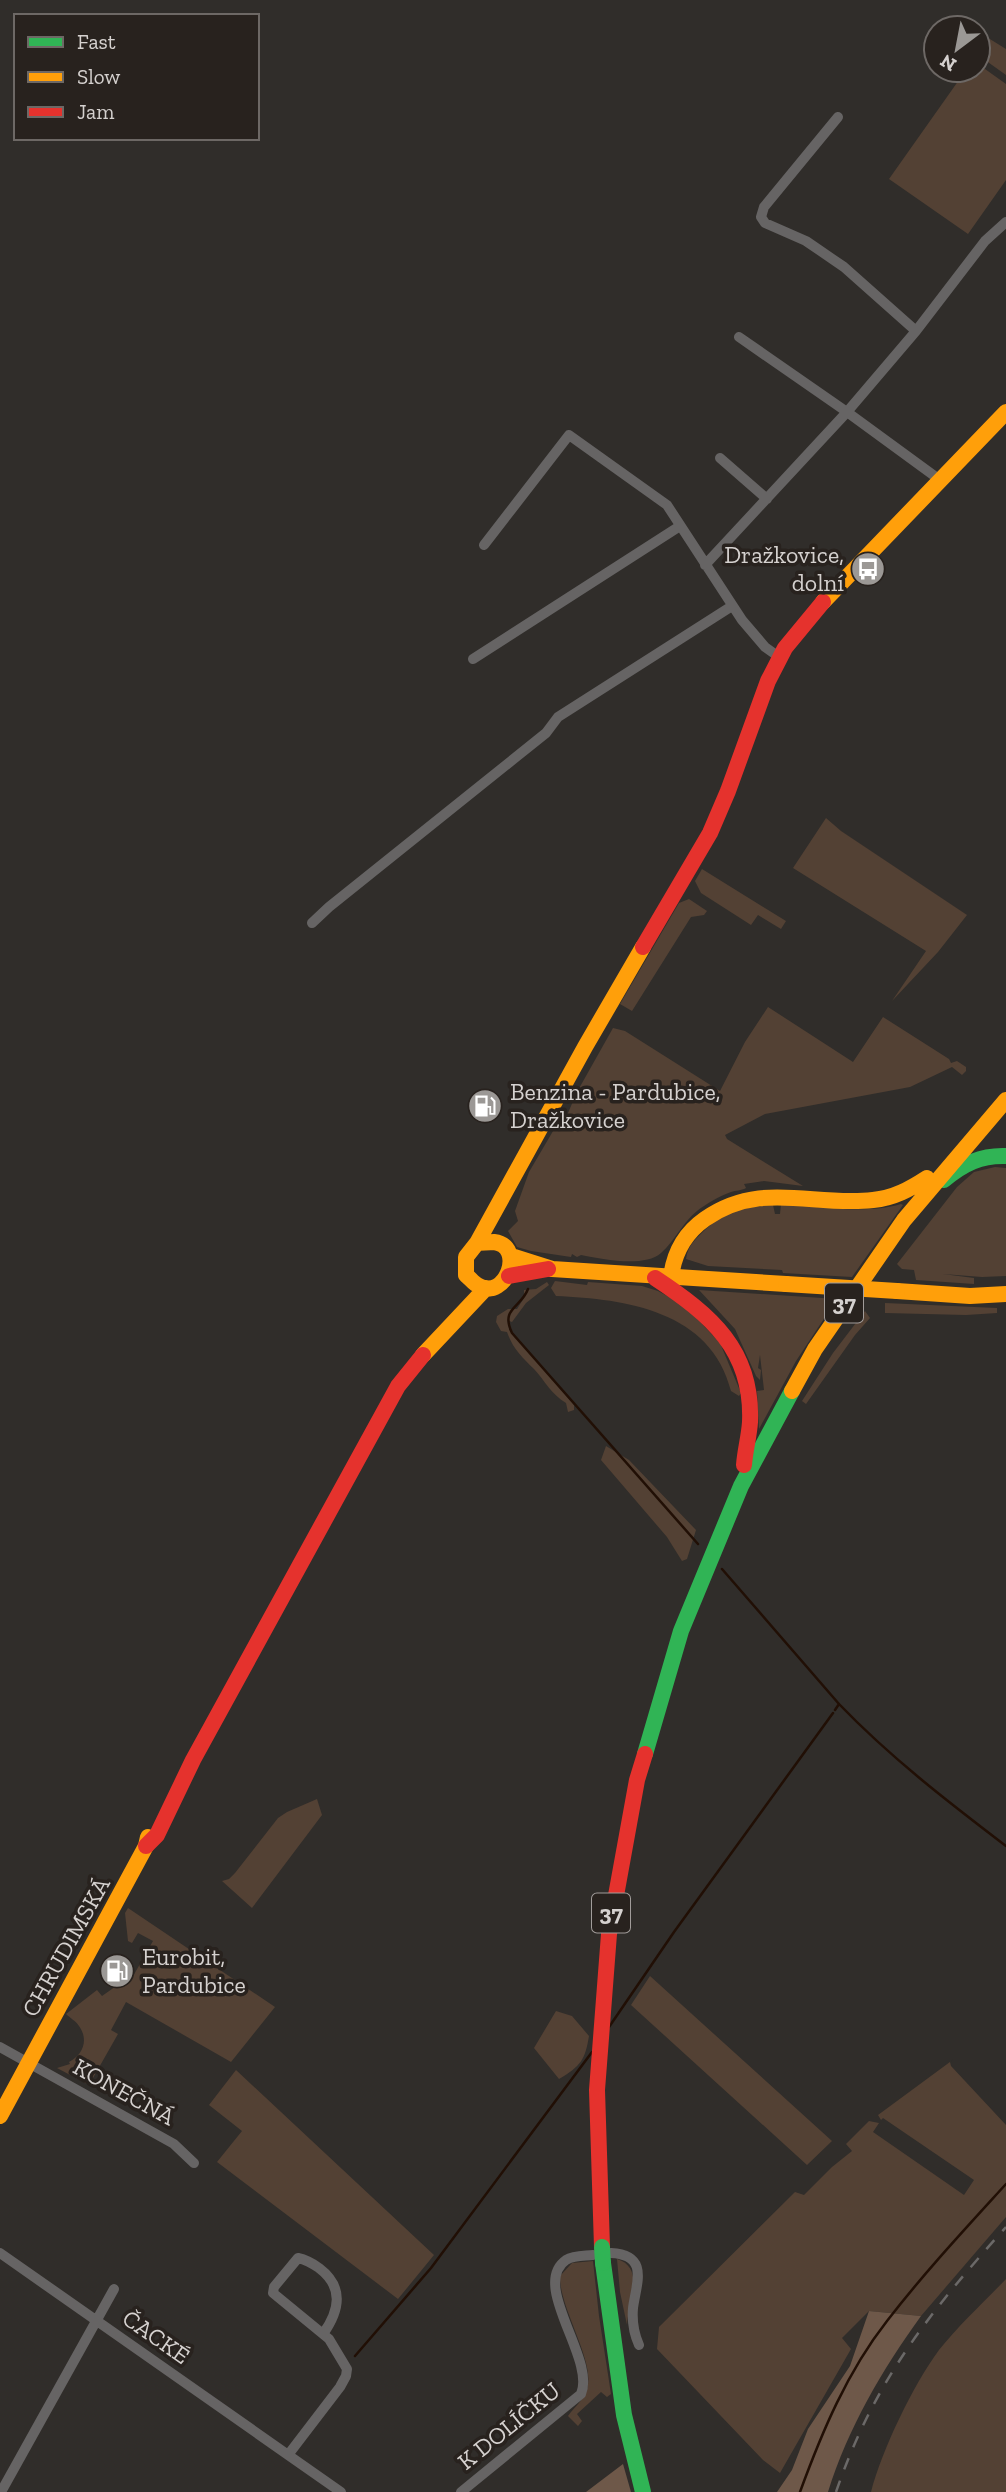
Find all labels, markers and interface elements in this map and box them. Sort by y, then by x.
legend [14,14,259,140]
north arrow [922,14,992,84]
text: Fast [77,29,116,54]
text: N [936,49,960,77]
text: Slow [77,64,120,89]
text: Jam [77,99,114,124]
place label: Dražkovice, dolní [724,540,844,597]
bus stop icon: Dražkovice, dolní [849,550,887,588]
place label: Benzina - Pardubice, Dražkovice [510,1077,721,1134]
fuel station icon: Benzina - Pardubice, Dražkovice [466,1087,504,1125]
road number: 37 [825,1284,863,1322]
street label: CHRUDIMSKÁ [15,1872,116,2021]
road number: 37 [592,1894,630,1932]
place label: Eurobit, Pardubice [142,1942,246,1999]
fuel station icon: Eurobit, Pardubice [98,1952,136,1990]
street label: KONEČNÁ [68,2052,181,2132]
street label: ČACKÉ [117,2303,196,2370]
street label: K DOLÍČKU [452,2376,566,2476]

